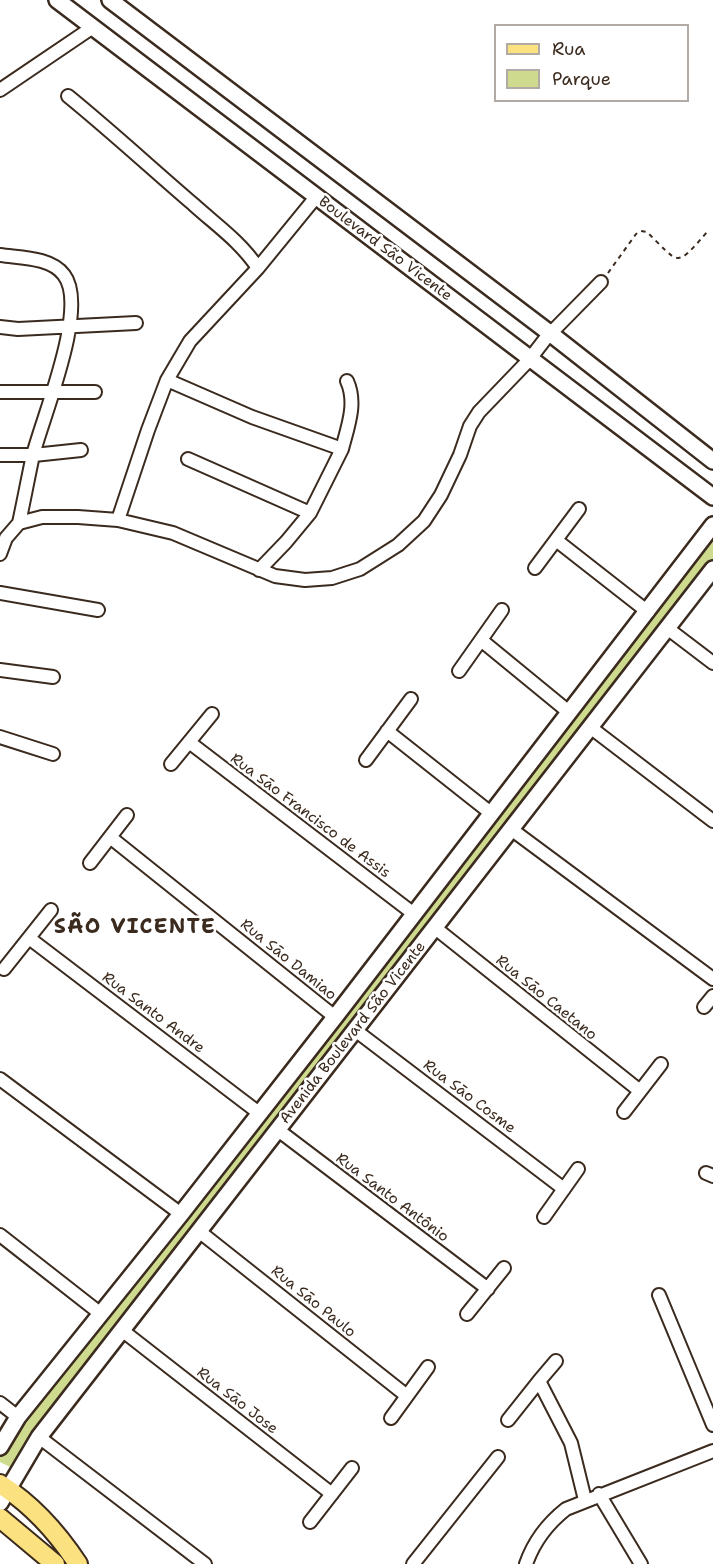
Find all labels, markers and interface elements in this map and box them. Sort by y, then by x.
legend [494,24,689,102]
text: Rua [552,37,585,61]
text: Parque [552,67,611,91]
street label: Boulevard São Vicente [315,193,455,305]
street label: Rua Sāo Francisco de Assis [226,750,394,882]
district label: SÃO VICENTE [54,915,216,941]
street label: Rua Sāo Damiao [236,916,340,1004]
street label: Avenida Boulevard São Vicente [276,938,430,1128]
street label: Rua Sāo Caetano [492,952,600,1044]
street label: Rua Santo Andre [98,969,208,1057]
street label: Rua Sāo Cosme [419,1056,519,1138]
street label: Rua Santo Antônio [332,1150,452,1246]
street label: Rua Sāo Paulo [267,1262,359,1342]
street label: Rua Sāo Jose [193,1364,281,1438]

